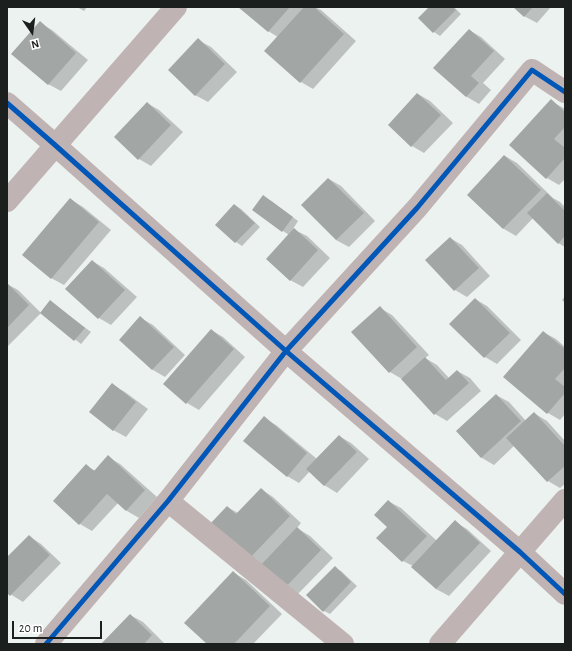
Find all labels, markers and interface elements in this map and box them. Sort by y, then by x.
north arrow [12,12,52,52]
text: N [30,38,40,50]
scale bar [14,613,104,639]
text: 20 m [19,622,42,634]

